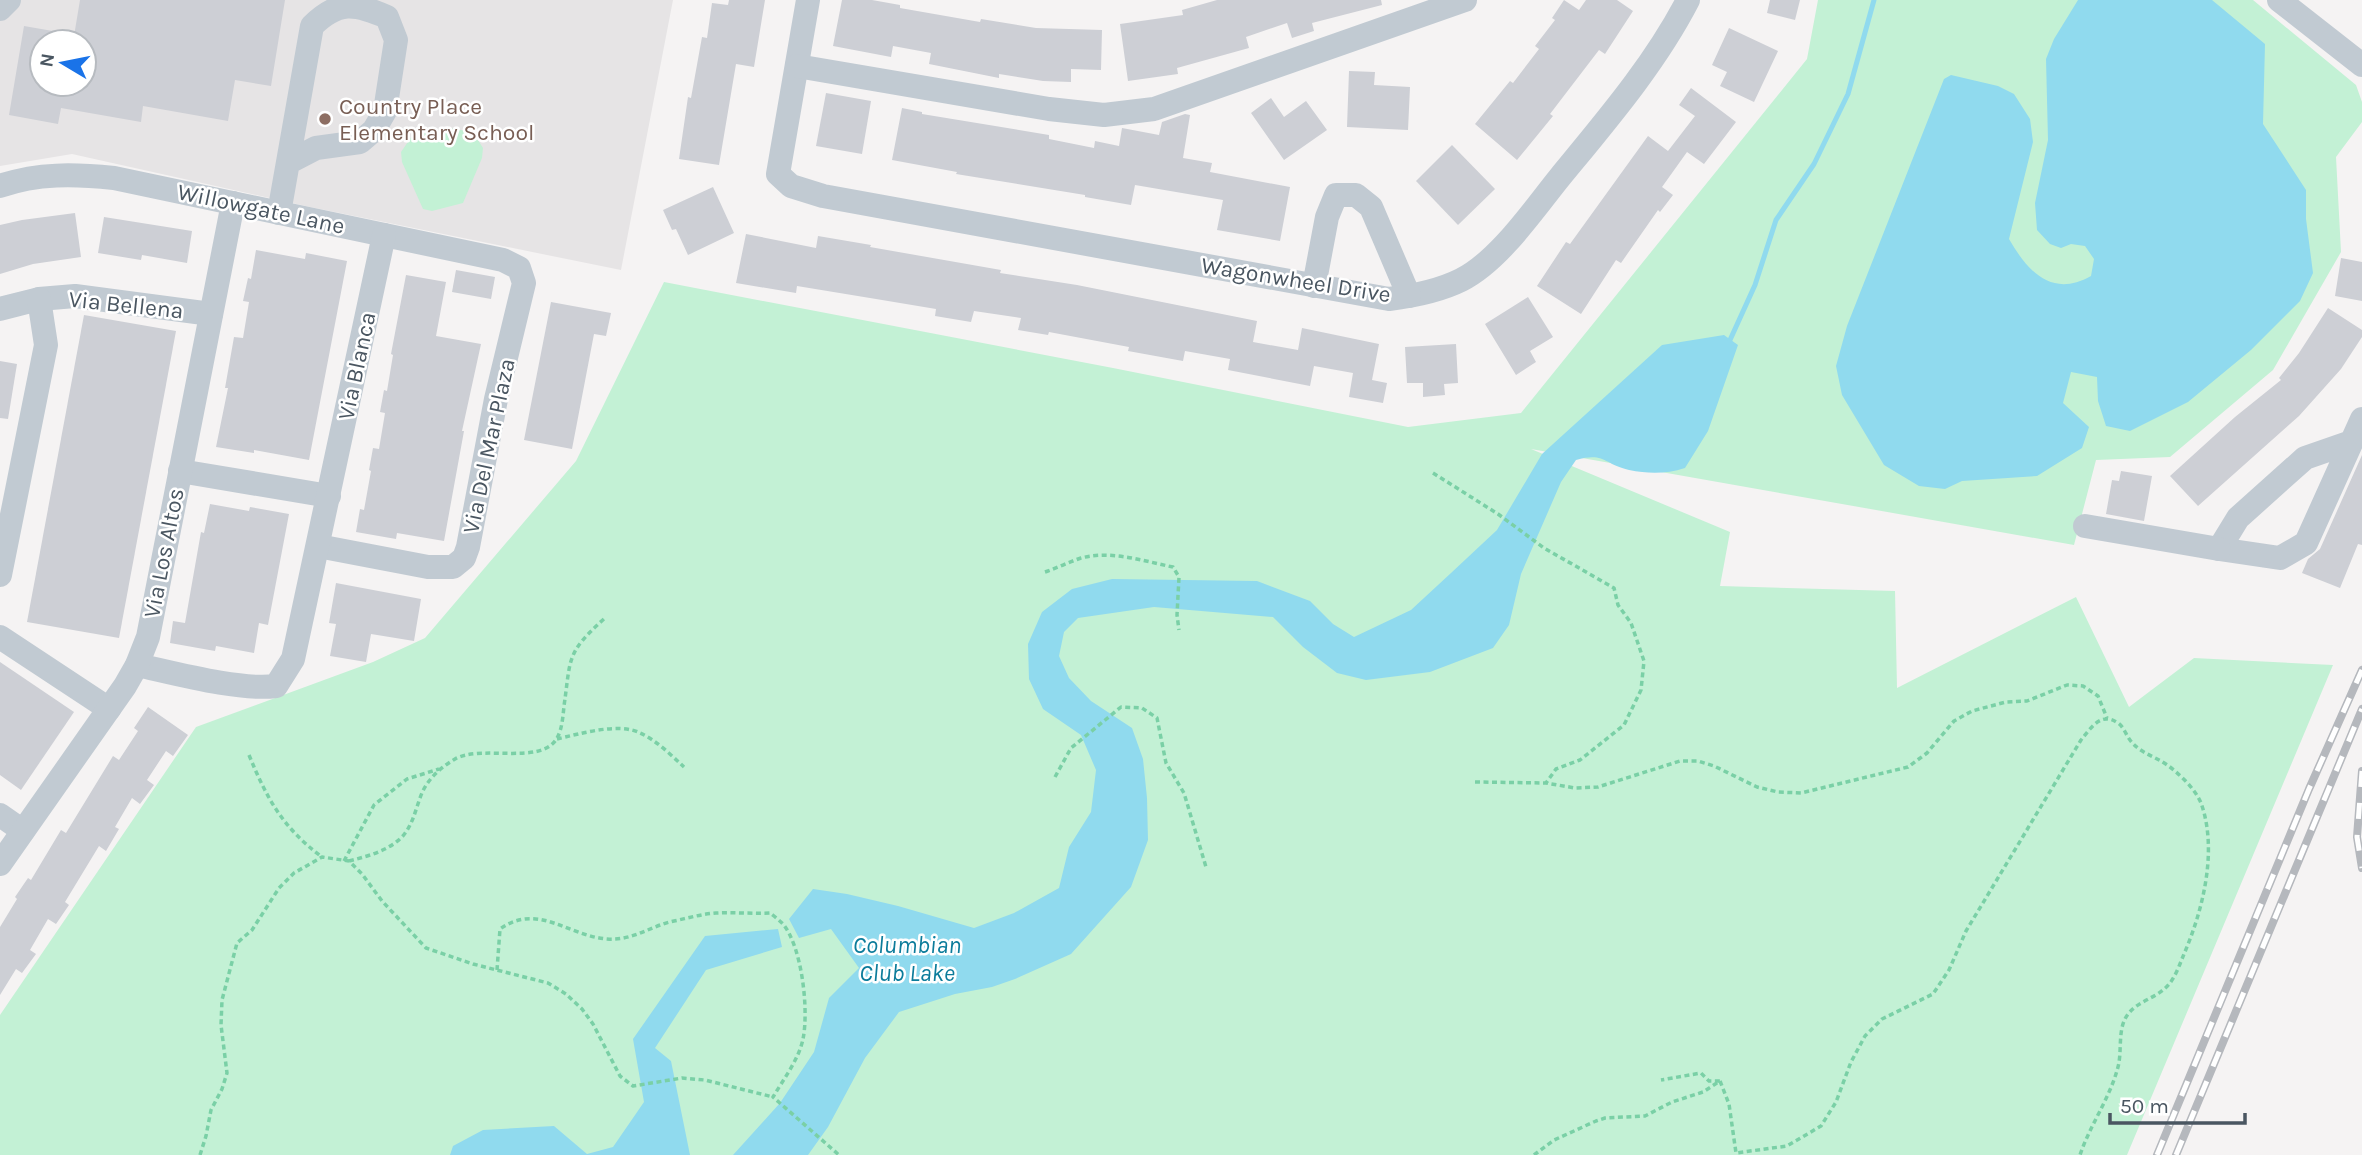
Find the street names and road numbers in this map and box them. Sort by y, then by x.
street label: Willowgate Lane [175,178,347,240]
street label: Wagonwheel Drive [1199,252,1393,308]
street label: Via Bellena [67,286,185,324]
street label: Via Blanca [332,310,382,422]
street label: Via Del Mar Plaza [457,356,521,536]
street label: Via Los Altos [138,486,190,620]

